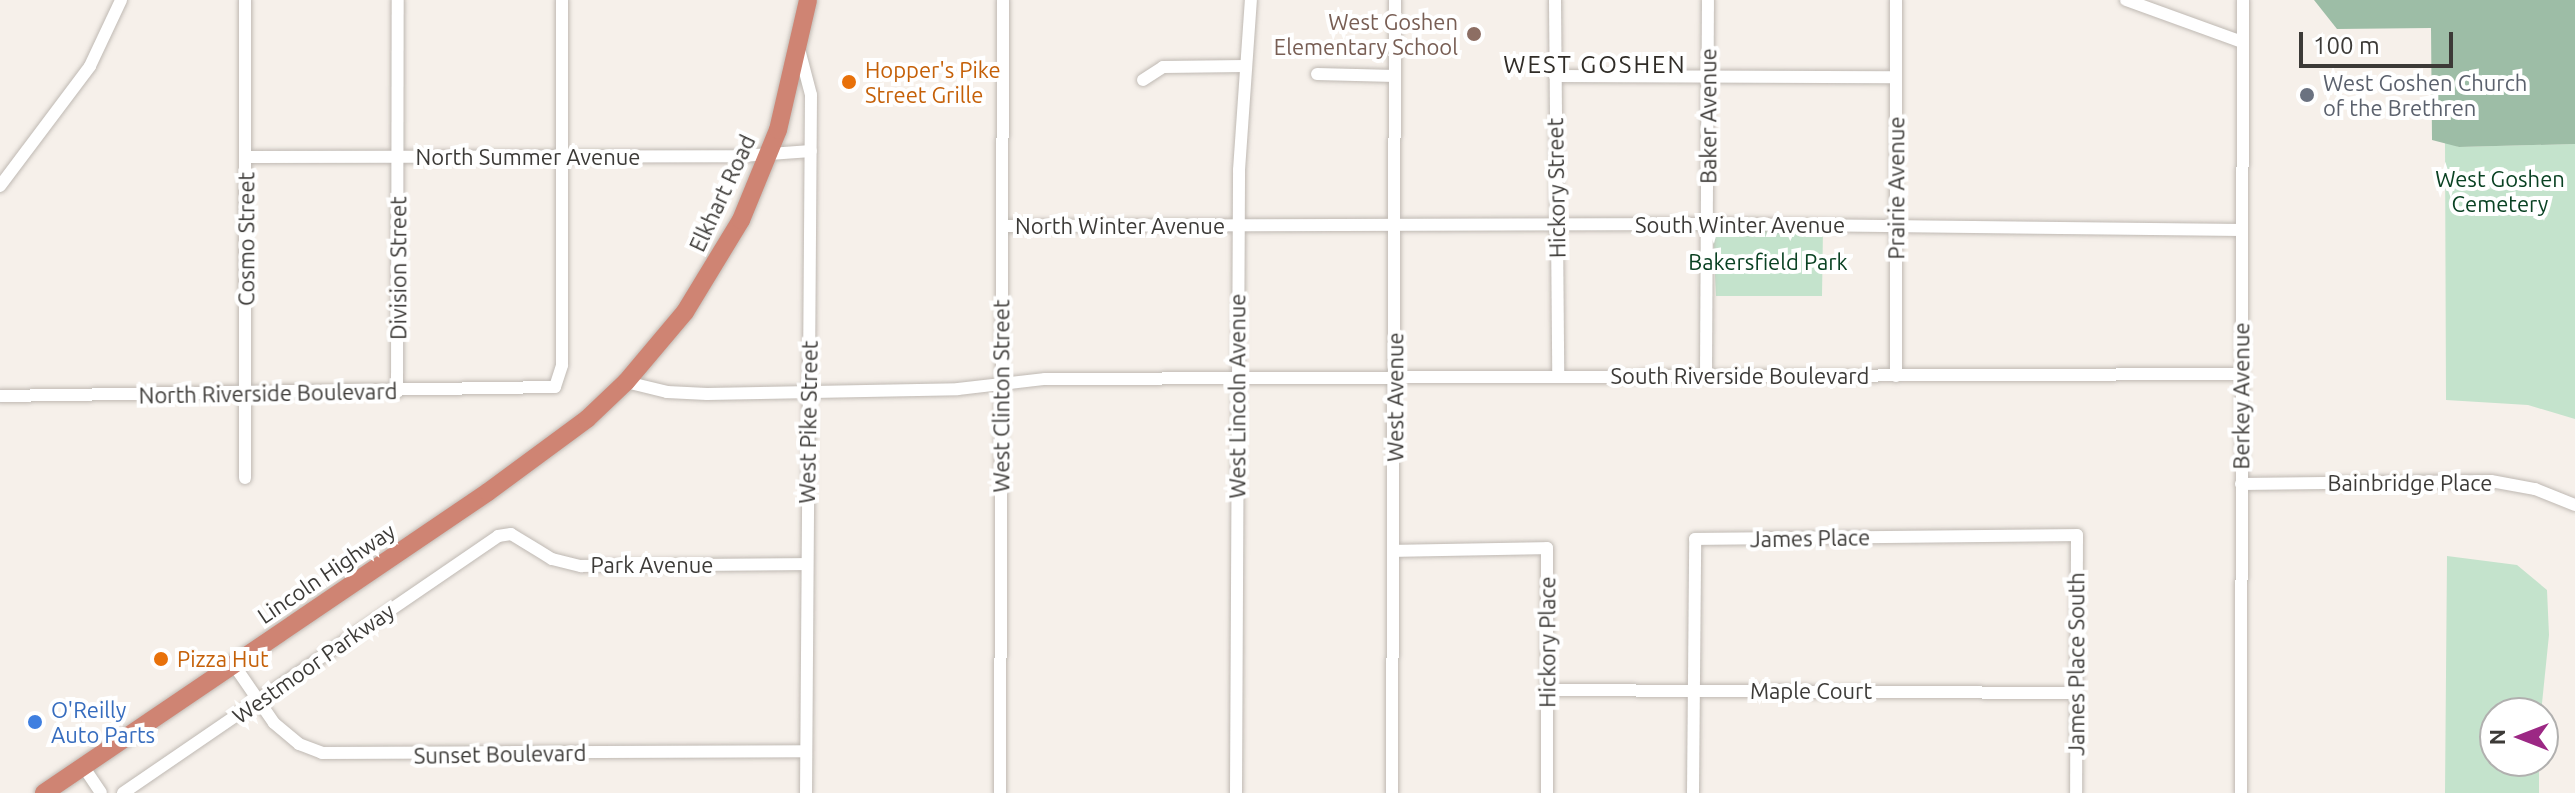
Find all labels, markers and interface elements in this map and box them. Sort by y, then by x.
place label: West Goshen Elementary School [1274,8,1458,60]
scale bar [2303,16,2457,66]
marker: West Goshen Elementary School [1465,25,1483,43]
text: 100 m [2313,32,2380,59]
street label: Baker Avenue [1695,48,1721,184]
district label: WEST GOSHEN [1503,51,1687,79]
place label: Hopper's Pike Street Grille [865,56,1001,108]
place label: West Goshen Church of the Brethren [2323,69,2527,120]
marker: Hopper's Pike Street Grille [840,73,858,91]
marker: West Goshen Church of the Brethren [2298,86,2316,104]
street label: Prairie Avenue [1883,116,1909,260]
street label: Hickory Street [1542,118,1570,258]
street label: Elkhart Road [683,130,761,256]
street label: North Summer Avenue [416,144,640,170]
park label: West Goshen Cemetery [2435,165,2565,216]
street label: Cosmo Street [233,172,259,306]
street label: Division Street [385,196,411,340]
street label: South Winter Avenue [1635,212,1845,238]
street label: North Winter Avenue [1015,213,1225,239]
park label: Bakersfield Park [1688,249,1848,275]
street label: West Lincoln Avenue [1224,293,1250,499]
street label: West Clinton Street [988,299,1014,493]
street label: Berkey Avenue [2228,322,2254,470]
street label: West Avenue [1382,332,1408,462]
street label: West Pike Street [793,340,823,504]
street label: South Riverside Boulevard [1611,363,1869,389]
street label: North Riverside Boulevard [138,378,398,408]
street label: Bainbridge Place [2327,470,2493,496]
street label: Lincoln Highway [252,517,400,629]
street label: James Place [1750,524,1870,552]
street label: Park Avenue [591,552,713,578]
street label: James Place South [2063,572,2089,756]
street label: Hickory Place [1534,576,1560,708]
street label: Westmoor Parkway [227,597,399,729]
place label: Pizza Hut [177,646,269,672]
marker: Pizza Hut [152,650,170,668]
street label: Maple Court [1750,678,1872,704]
place label: O'Reilly Auto Parts [51,696,155,748]
north arrow [2479,697,2559,777]
marker: O'Reilly Auto Parts [26,713,44,731]
text: N [2484,729,2509,745]
street label: Sunset Boulevard [414,739,586,769]

